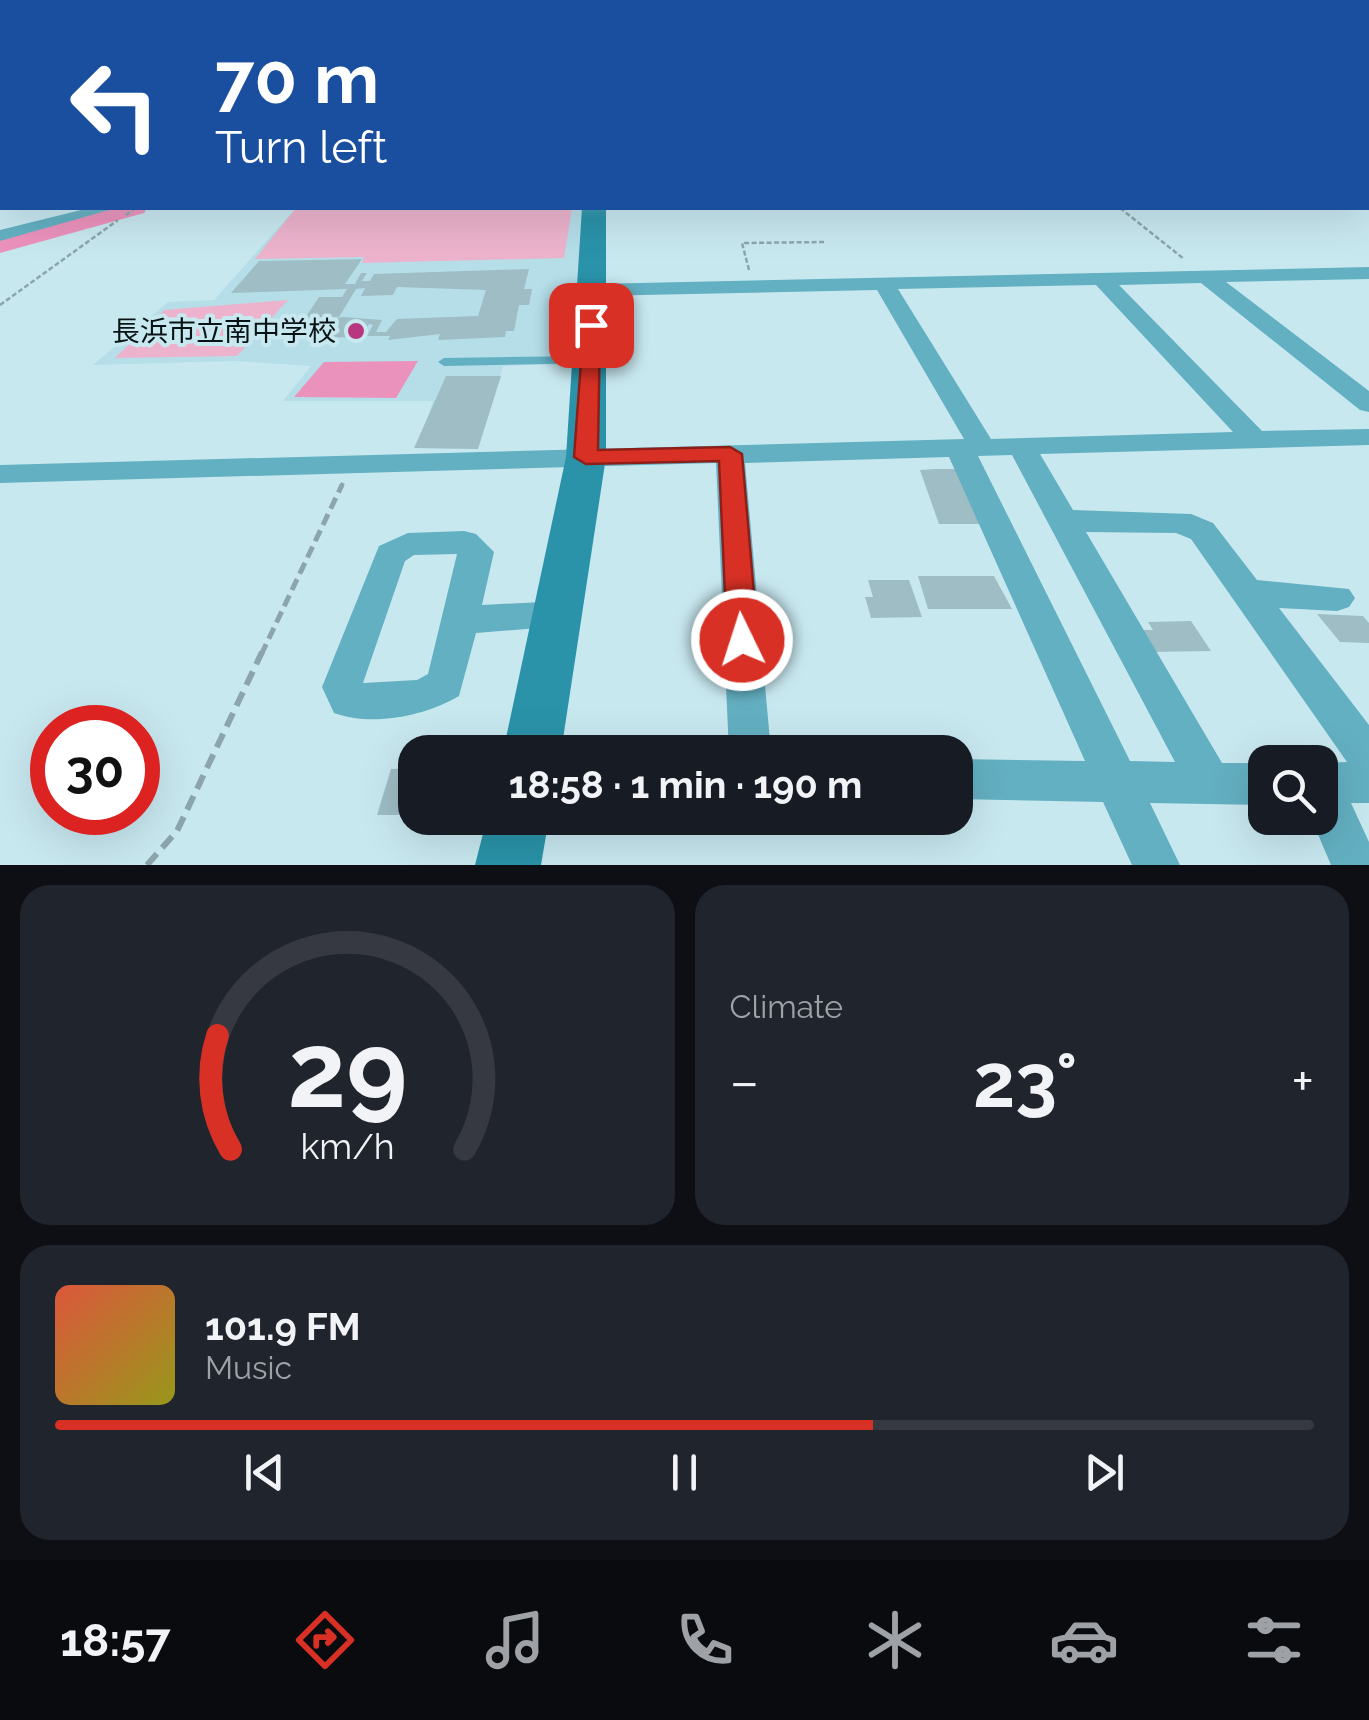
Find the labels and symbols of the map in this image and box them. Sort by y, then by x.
pin [549,283,634,368]
place label: 長浜市立南中学校 [112,315,336,348]
marker: 長浜市立南中学校 [345,320,367,342]
position arrow [690,588,794,692]
speed limit sign: 30 [30,705,160,835]

